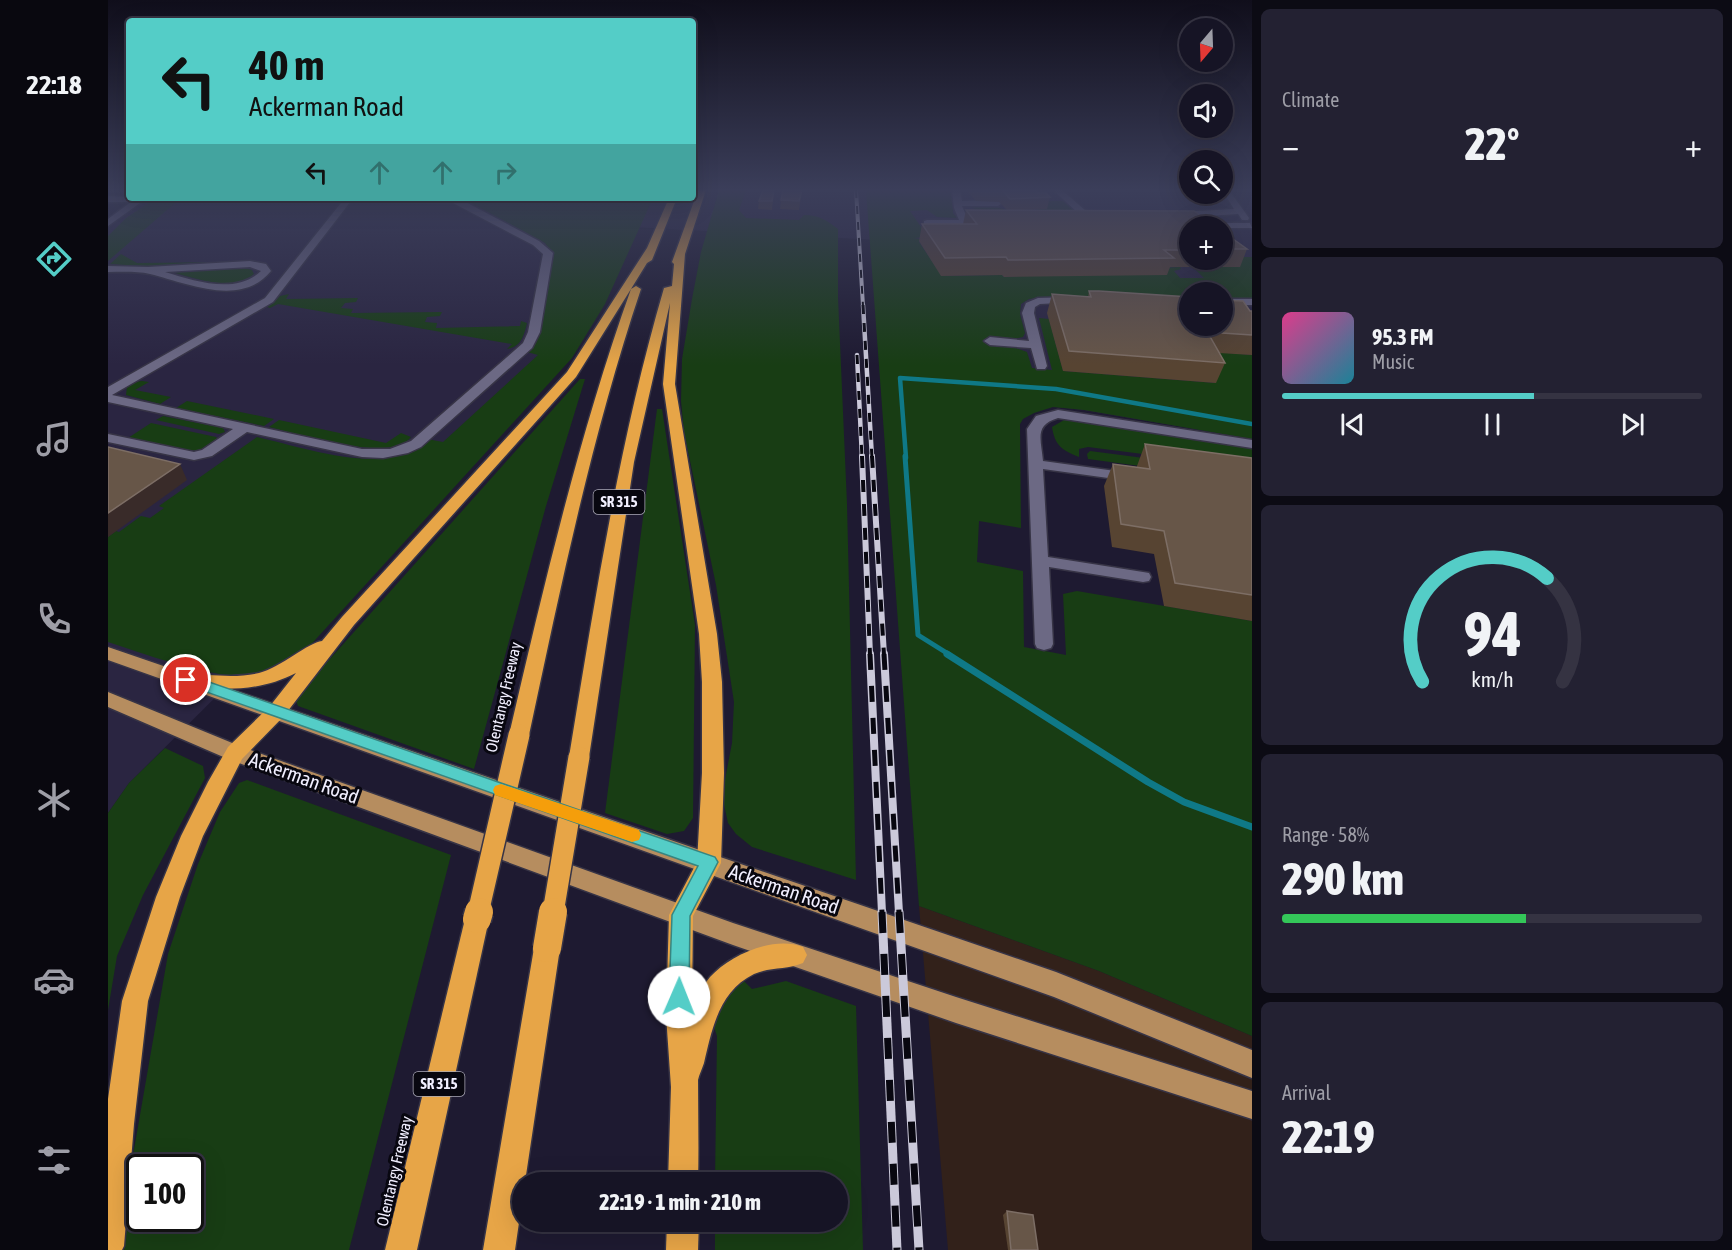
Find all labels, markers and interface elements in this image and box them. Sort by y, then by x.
north arrow [1179,18,1233,72]
map controls [1179,18,1233,336]
text: 40 m [249,41,324,89]
icon: left [150,42,228,120]
text: 22:18 [26,69,82,100]
button: sound [1179,84,1233,138]
text: Climate [1282,88,1339,111]
text: Ackerman Road [249,91,404,122]
text: 22° [1465,118,1519,170]
text: − [1282,126,1299,164]
text: + [1685,126,1702,164]
button: search [1179,150,1233,204]
icon: left [300,156,333,189]
icon: ahead [363,156,396,189]
icon: ahead [426,156,459,189]
icon: right [489,156,522,189]
button: + [1179,216,1233,270]
icon: directions [33,238,75,280]
button: − [1179,282,1233,336]
text: 95.3 FM [1372,324,1434,350]
text: Music [1372,350,1414,373]
icon: previous [1336,408,1369,441]
icon: pause [1476,408,1509,441]
icon: next [1616,408,1649,441]
icon: music [33,418,75,460]
road number: SR 315 [594,490,644,514]
icon: phone [33,598,75,640]
text: 94 [1463,598,1521,669]
street label: Olentangy Freeway [482,640,525,754]
pin [160,654,211,705]
icon: arrive [169,663,202,696]
text: km/h [1471,667,1513,692]
street label: Ackerman Road [246,747,362,808]
icon: climate [33,779,75,821]
text: Range · 58% [1282,823,1369,846]
text: 290 km [1282,853,1404,905]
street label: Ackerman Road [726,859,842,918]
icon: car [33,959,75,1001]
position arrow [647,965,711,1029]
road number: SR 315 [414,1072,464,1096]
text: Arrival [1282,1081,1331,1104]
text: 22:19 [1282,1111,1375,1163]
street label: Olentangy Freeway [373,1114,416,1228]
icon: filters [33,1139,75,1181]
speed limit sign: 100 [126,1154,204,1232]
text: 22:19 · 1 min · 210 m [599,1189,761,1215]

